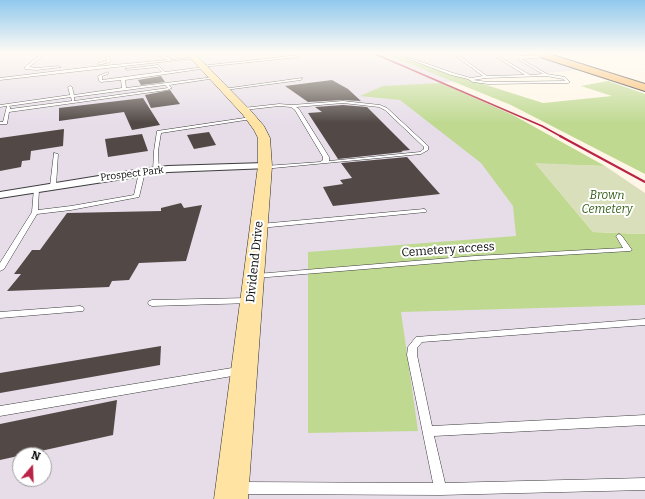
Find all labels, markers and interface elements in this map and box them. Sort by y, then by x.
street label: Prospect Park [100,164,164,184]
park label: Brown Cemetery [581,189,633,217]
street label: Dividend Drive [244,220,266,304]
street label: Cemetery access [401,240,495,260]
north arrow [12,447,52,487]
text: N [30,449,42,464]

